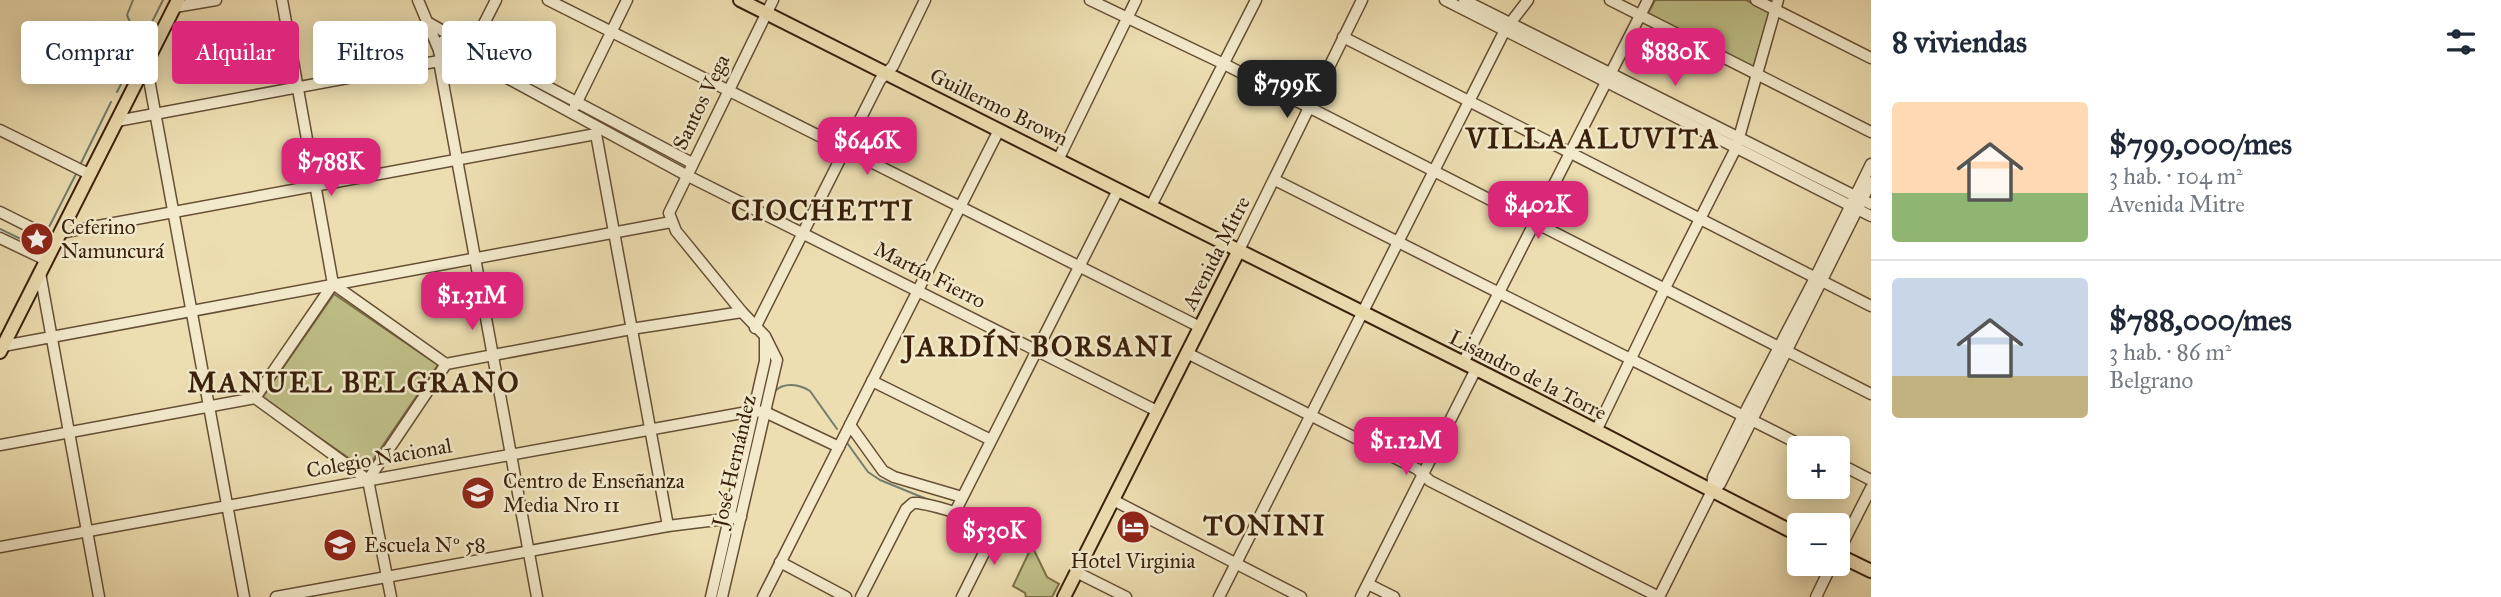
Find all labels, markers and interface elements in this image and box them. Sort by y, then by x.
chip: Comprar [21,21,158,84]
chip: Alquilar [172,21,299,84]
chip: Filtros [313,21,428,84]
chip: Nuevo [442,21,556,84]
icon: filters [2442,23,2480,61]
text: 8 viviendas [1892,24,2027,60]
pin: $880K [1626,28,1724,88]
text: $880K [1641,37,1709,65]
street label: Santos Vega [667,50,735,154]
pin: $799K [1238,60,1336,120]
street label: Guillermo Brown [926,62,1072,152]
text: $799K [1253,69,1321,97]
pin: $646K [818,118,916,177]
district label: VILLA ALUVITA [1465,121,1720,156]
text: $646K [834,126,900,154]
text: $799,000/mes [2109,126,2292,162]
icon: home [1948,130,2032,214]
pin: $788K [282,138,380,198]
text: $788K [298,147,364,175]
text: 3 hab. · 104 m² [2109,162,2243,190]
pin: $402K [1489,182,1587,241]
text: $402K [1504,190,1572,218]
text: Avenida Mitre [2109,190,2245,218]
street label: Avenida Mitre [1176,192,1256,315]
district label: CIOCHETTI [731,193,915,228]
place label: Ceferino Namuncurá [61,214,164,264]
place icon: Ceferino Namuncurá [18,220,56,258]
street label: Martín Fierro [870,236,990,314]
pin: $1.31M [415,272,529,332]
text: $1.31M [437,281,507,309]
text: $788,000/mes [2109,302,2292,338]
icon: home [1948,306,2032,390]
street label: Lisandro de la Torre [1445,324,1611,426]
district label: JARDÍN BORSANI [899,328,1175,364]
text: 3 hab. · 86 m² [2109,338,2232,366]
district label: MANUEL BELGRANO [187,365,521,400]
text: Belgrano [2109,366,2193,394]
street label: José Hernández [706,392,762,532]
pin: $1.12M [1349,418,1463,477]
text: $1.12M [1370,426,1442,454]
street label: Colegio Nacional [304,432,454,484]
map controls [1787,436,1850,576]
button: + [1787,436,1850,499]
place label: Centro de Enseñanza Media Nro 11 [503,468,685,518]
school or university icon: Centro de Enseñanza Media Nro 11 [459,474,497,512]
pin: $530K [945,508,1043,567]
hotel icon: Hotel Virginia [1114,508,1152,546]
district label: TONINI [1203,508,1327,543]
button: − [1787,513,1850,576]
text: $530K [962,516,1026,544]
school or university icon: Escuela Nº 58 [321,526,359,564]
place label: Escuela Nº 58 [364,532,486,558]
place label: Hotel Virginia [1071,548,1196,574]

